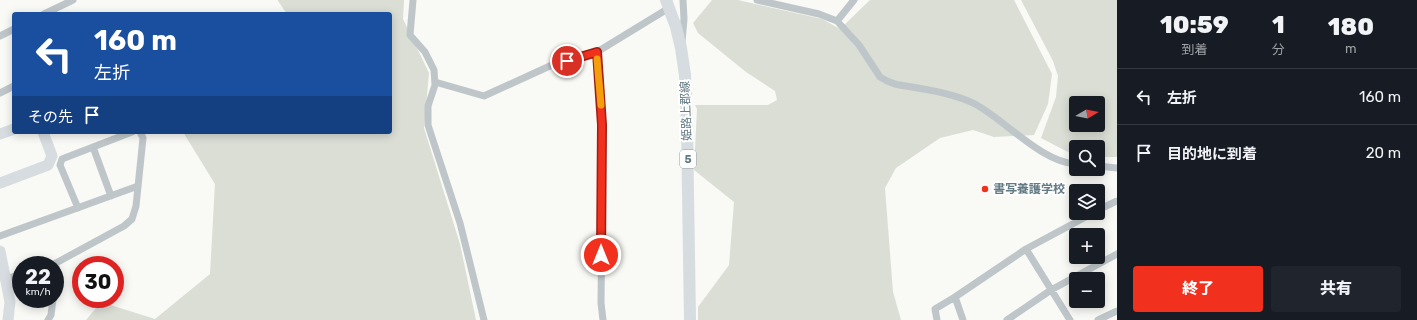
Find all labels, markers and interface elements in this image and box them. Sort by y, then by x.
text: 10:59 [1160,11,1229,39]
text: 1 [1272,11,1285,39]
text: 180 [1328,13,1374,41]
text: 160 m [94,24,177,57]
icon: left [28,28,80,80]
text: m [1345,41,1357,56]
text: 到着 [1181,42,1207,57]
text: 分 [1272,42,1285,57]
pin [550,44,584,78]
icon: arrive [556,50,578,72]
text: 左折 [94,62,130,84]
street label: 姫路上郡線 [678,81,694,141]
icon: left [1133,86,1155,108]
text: 160 m [1359,88,1401,106]
text: 左折 [1167,89,1197,107]
north arrow [1069,96,1105,132]
map controls [1069,96,1105,308]
icon: arrive [81,104,103,126]
text: その先 [28,108,73,126]
button: search [1069,140,1105,176]
icon: arrive [1133,142,1155,164]
text: 20 m [1366,144,1401,162]
text: 目的地に到着 [1167,145,1257,163]
road number: 5 [680,150,696,168]
place label: 書写養護学校 [993,182,1065,196]
marker: 書写養護学校 [980,184,990,194]
button: layers [1069,184,1105,220]
button: + [1069,228,1105,264]
position arrow [580,234,622,276]
speed limit sign: 30 [72,256,124,308]
text: 22 [25,265,51,289]
button: 終了 [1133,266,1263,312]
button: 共有 [1271,266,1401,312]
button: − [1069,272,1105,308]
text: km/h [26,286,50,298]

